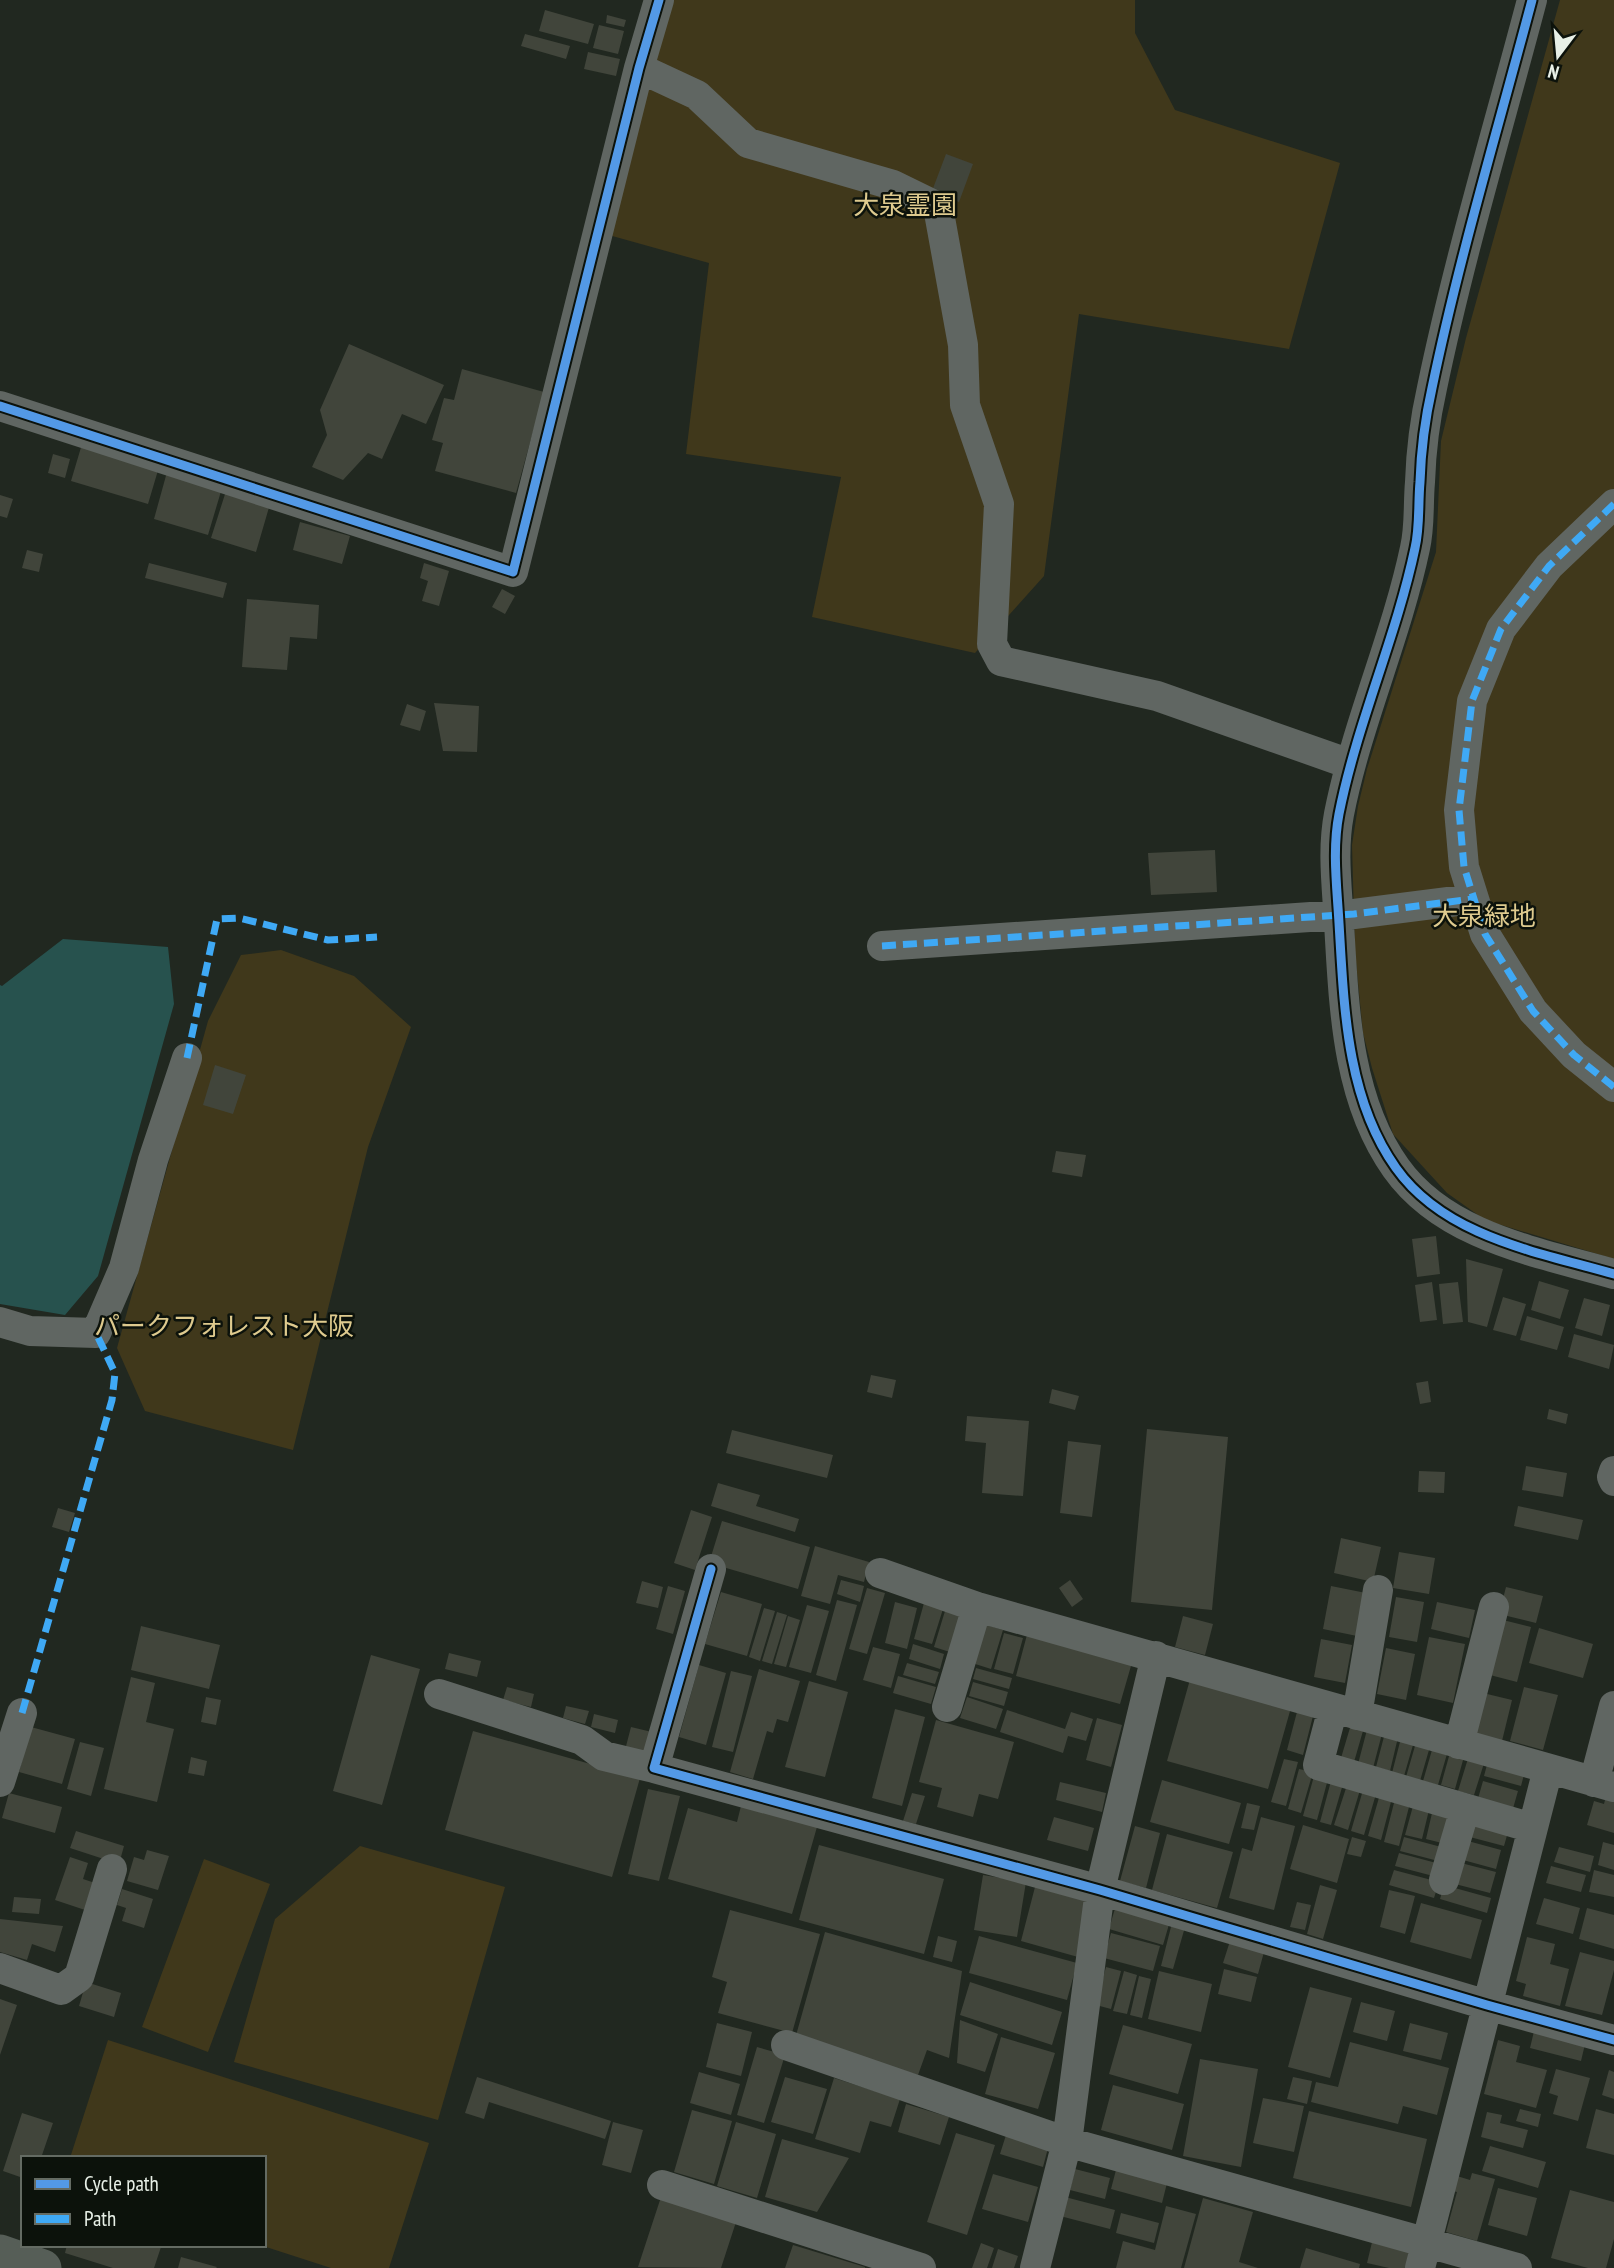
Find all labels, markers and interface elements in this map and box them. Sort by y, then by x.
north arrow [1523,21,1593,91]
text: N [1545,59,1562,85]
park label: 大泉霊園 [853,188,957,221]
park label: 大泉緑地 [1432,899,1536,932]
park label: パークフォレスト大阪 [94,1309,354,1342]
legend [21,2156,266,2247]
text: Cycle path [84,2170,159,2197]
text: Path [84,2205,116,2232]

